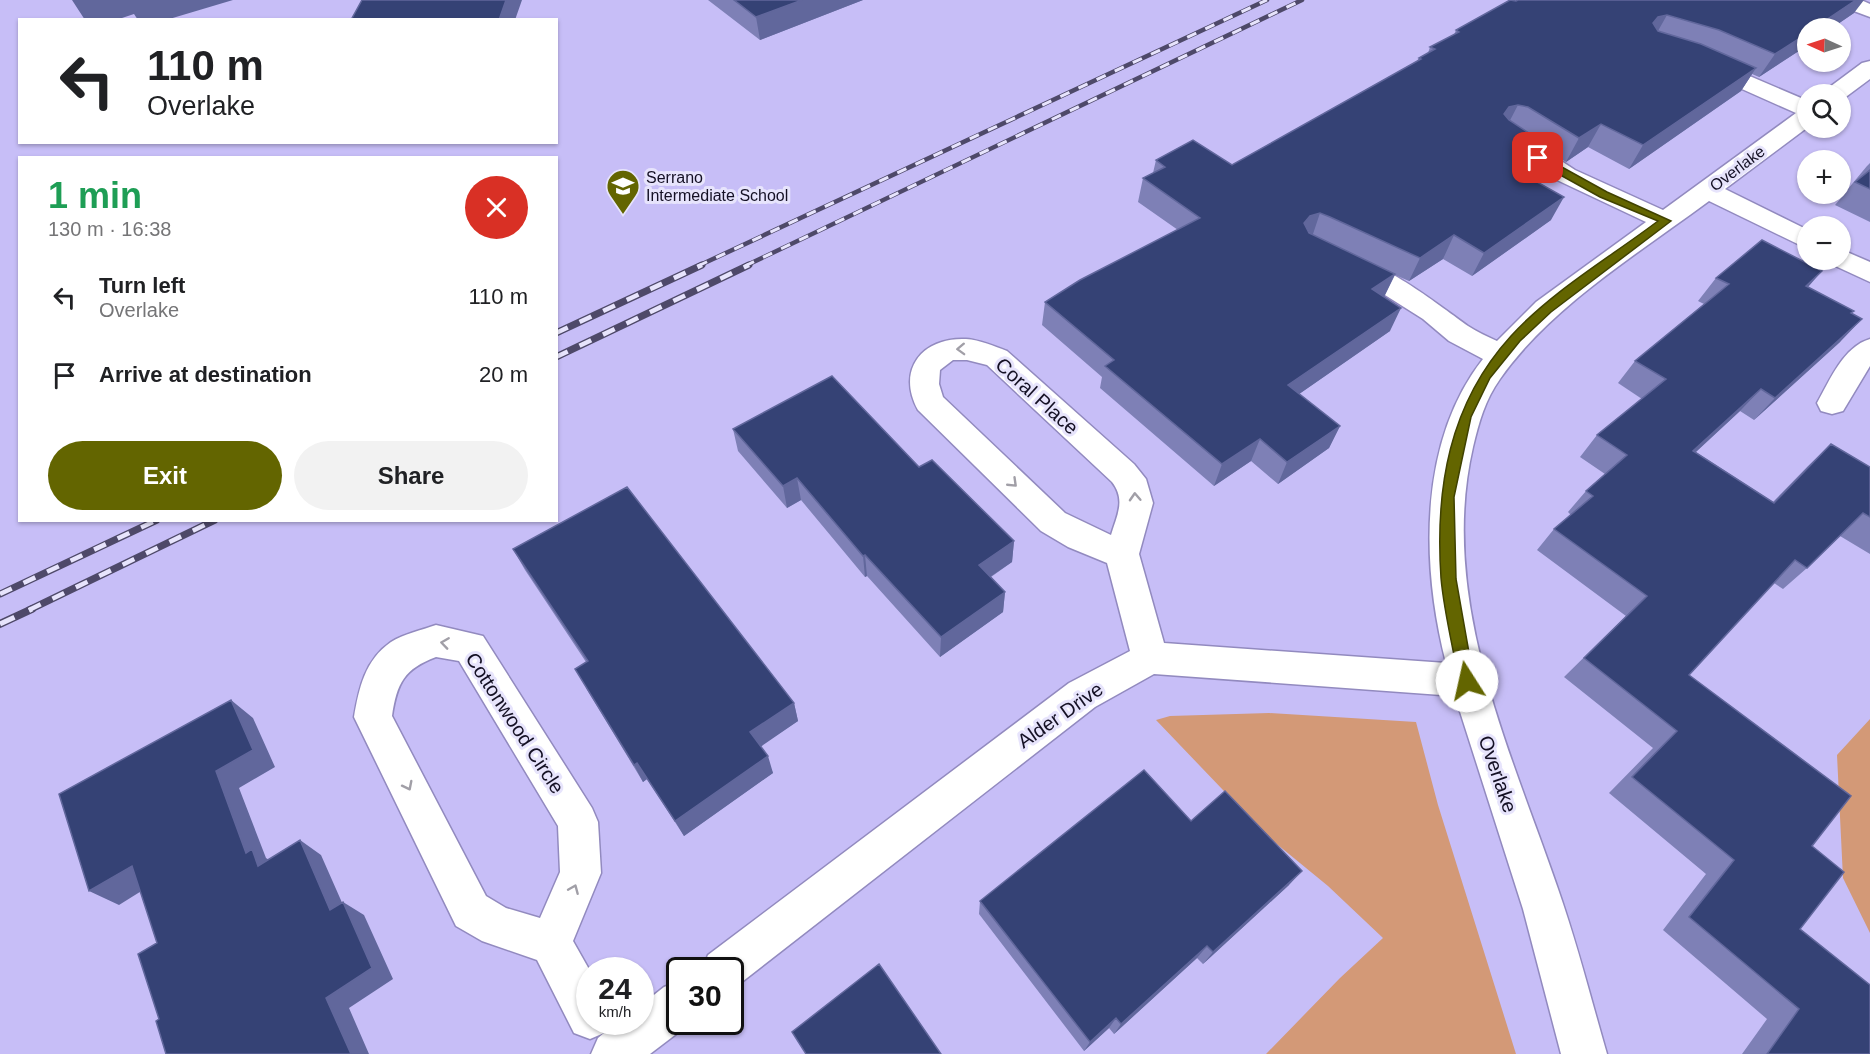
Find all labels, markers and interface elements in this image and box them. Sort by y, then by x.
north arrow [1797,18,1851,72]
map controls [1797,18,1851,270]
icon: left [48,42,126,120]
text: 110 m [147,42,264,89]
button: search [1797,84,1851,138]
text: Overlake [147,91,255,121]
pin [1512,132,1563,183]
icon: arrive [1521,141,1554,174]
street label: Overlake [1707,142,1768,194]
button: + [1797,150,1851,204]
school or university icon: Serrano Intermediate School [605,168,641,215]
place label: Serrano Intermediate School [646,169,788,204]
text: 1 min [48,175,142,216]
button: close [465,176,528,239]
button: − [1797,216,1851,270]
text: 130 m · 16:38 [48,218,171,240]
text: Turn left [99,273,185,298]
icon: left [48,281,81,314]
text: 110 m [468,284,528,309]
text: Overlake [99,299,179,321]
one-way arrow [957,343,966,356]
street label: Coral Place [991,353,1083,439]
icon: arrive [48,359,81,392]
text: Arrive at destination [99,362,312,387]
text: 20 m [479,362,528,387]
button: Exit [48,441,282,510]
button: Share [294,441,528,510]
one-way arrow [1006,476,1017,487]
one-way arrow [1129,493,1142,502]
one-way arrow [440,637,449,649]
street label: Cottonwood Circle [461,648,569,798]
position arrow [1435,649,1499,713]
street label: Alder Drive [1013,678,1107,752]
street label: Overlake [1475,733,1521,815]
one-way arrow [401,780,413,791]
one-way arrow [567,884,579,895]
speed limit sign: 30 [666,957,744,1035]
text: 24 [598,972,632,1005]
text: km/h [599,1003,631,1020]

